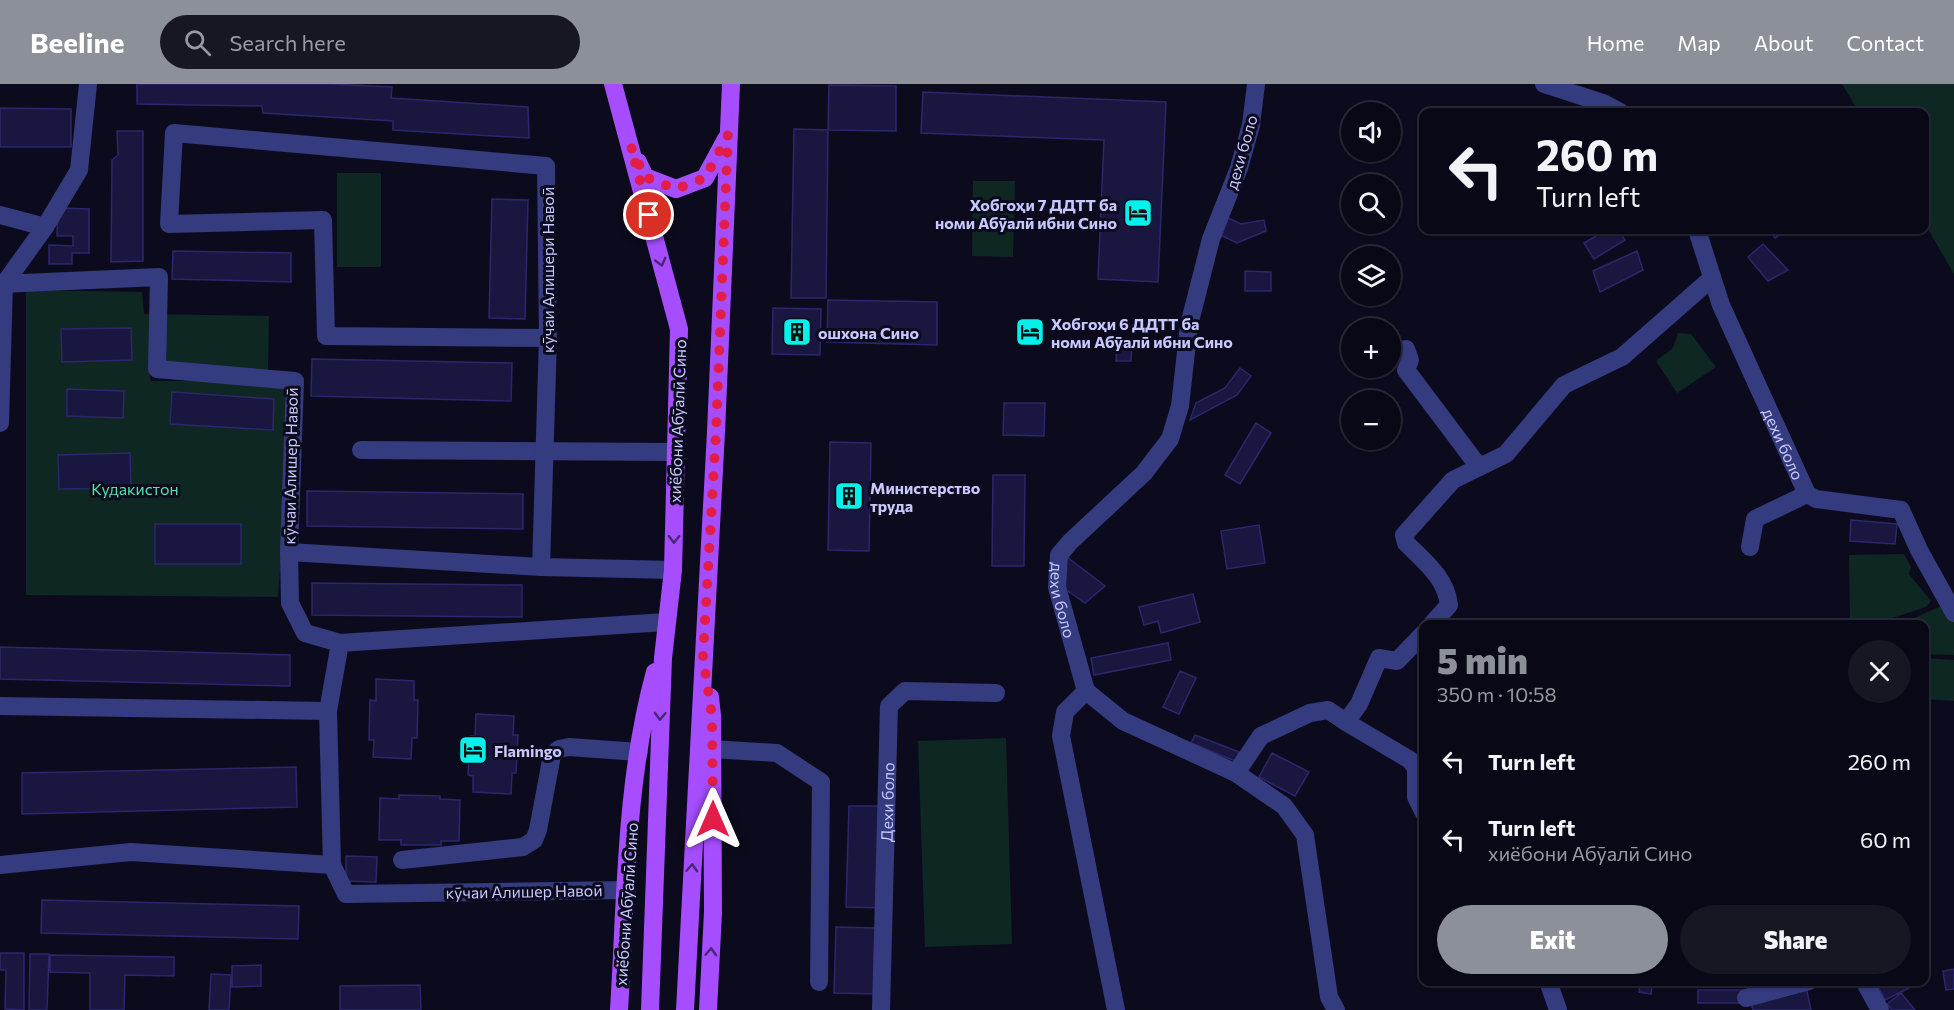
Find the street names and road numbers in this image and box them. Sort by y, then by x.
street label: дехи боло [1221,113,1261,191]
street label: кӯчаи Алишери Навоӣ [538,187,557,353]
street label: хиёбони Абӯалӣ Сино [665,339,689,503]
street label: кӯчаи Алишер Навоӣ [279,387,301,545]
street label: дехи боло [1760,405,1809,482]
street label: дехи боло [1047,562,1080,640]
street label: Дехи боло [876,762,897,842]
street label: хиёбони Абӯалӣ Сино [611,822,641,986]
street label: кӯчаи Алишер Навоӣ [445,880,603,902]

